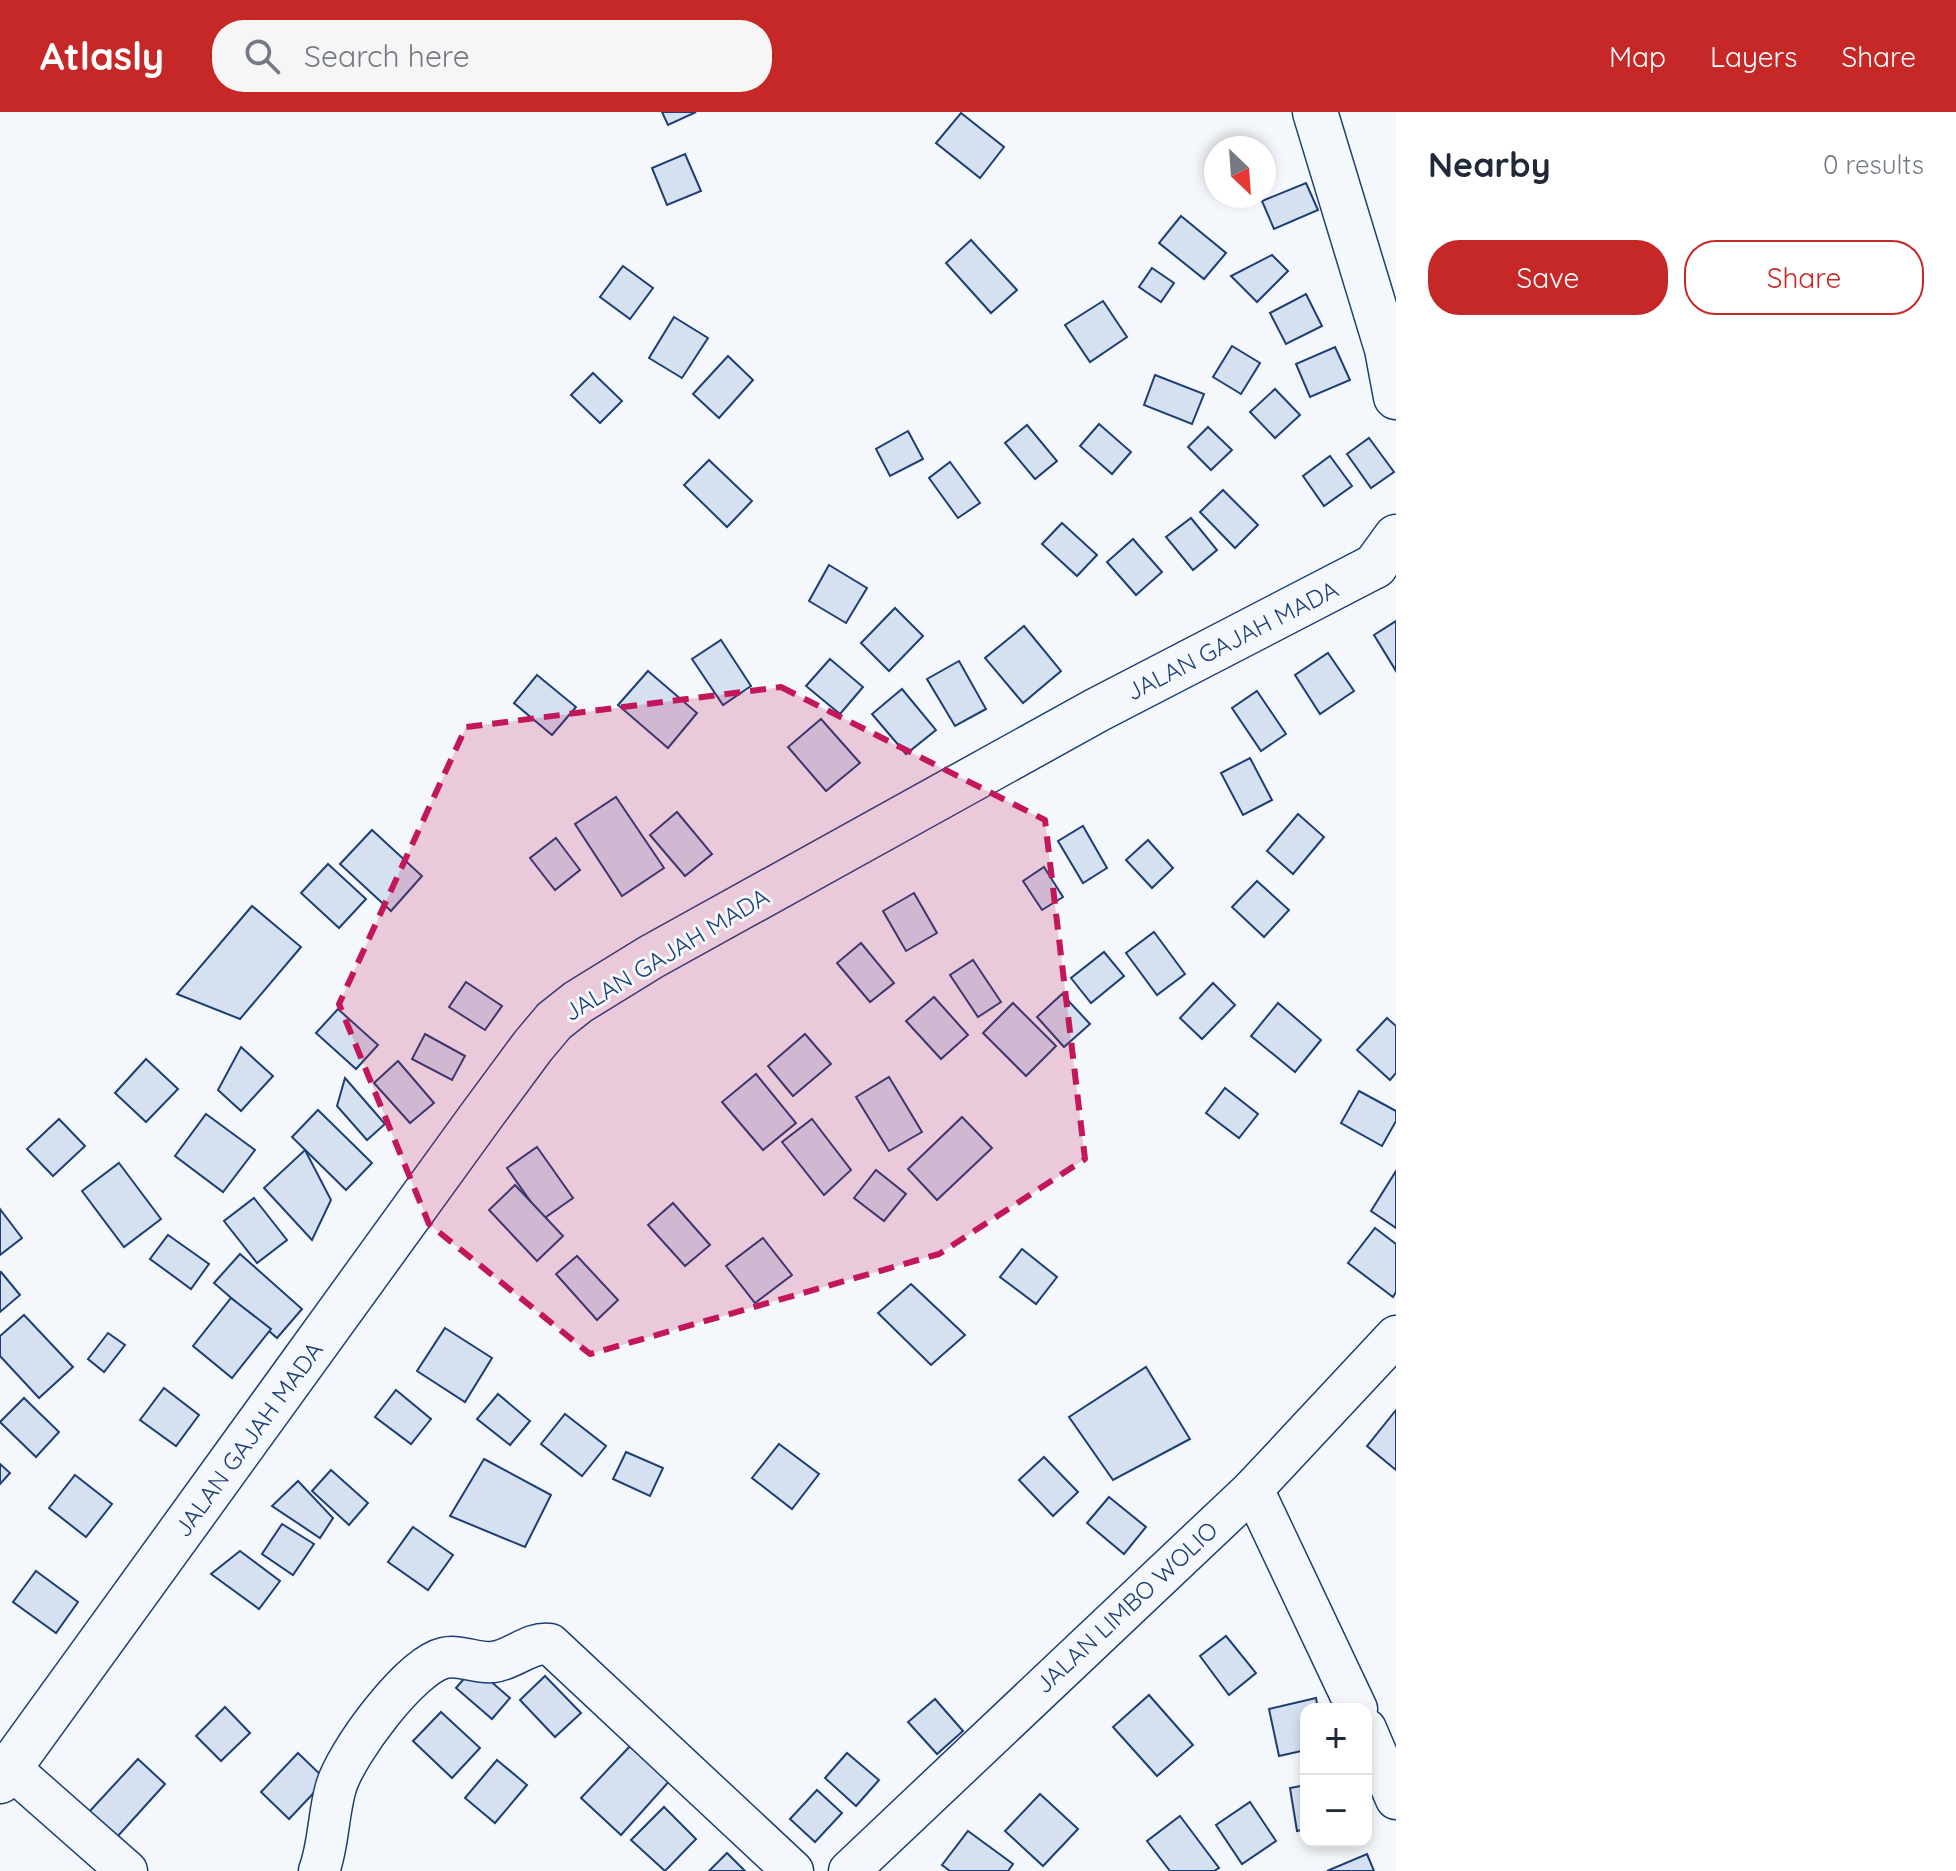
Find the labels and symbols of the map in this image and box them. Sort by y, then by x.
north arrow [1204,136,1276,208]
street label: JALAN GAJAH MADA [1121,573,1343,707]
street label: JALAN GAJAH MADA [558,881,774,1027]
street label: JALAN GAJAH MADA [167,1335,329,1543]
street label: JALAN LIMBO WOLIO [1028,1515,1224,1699]

